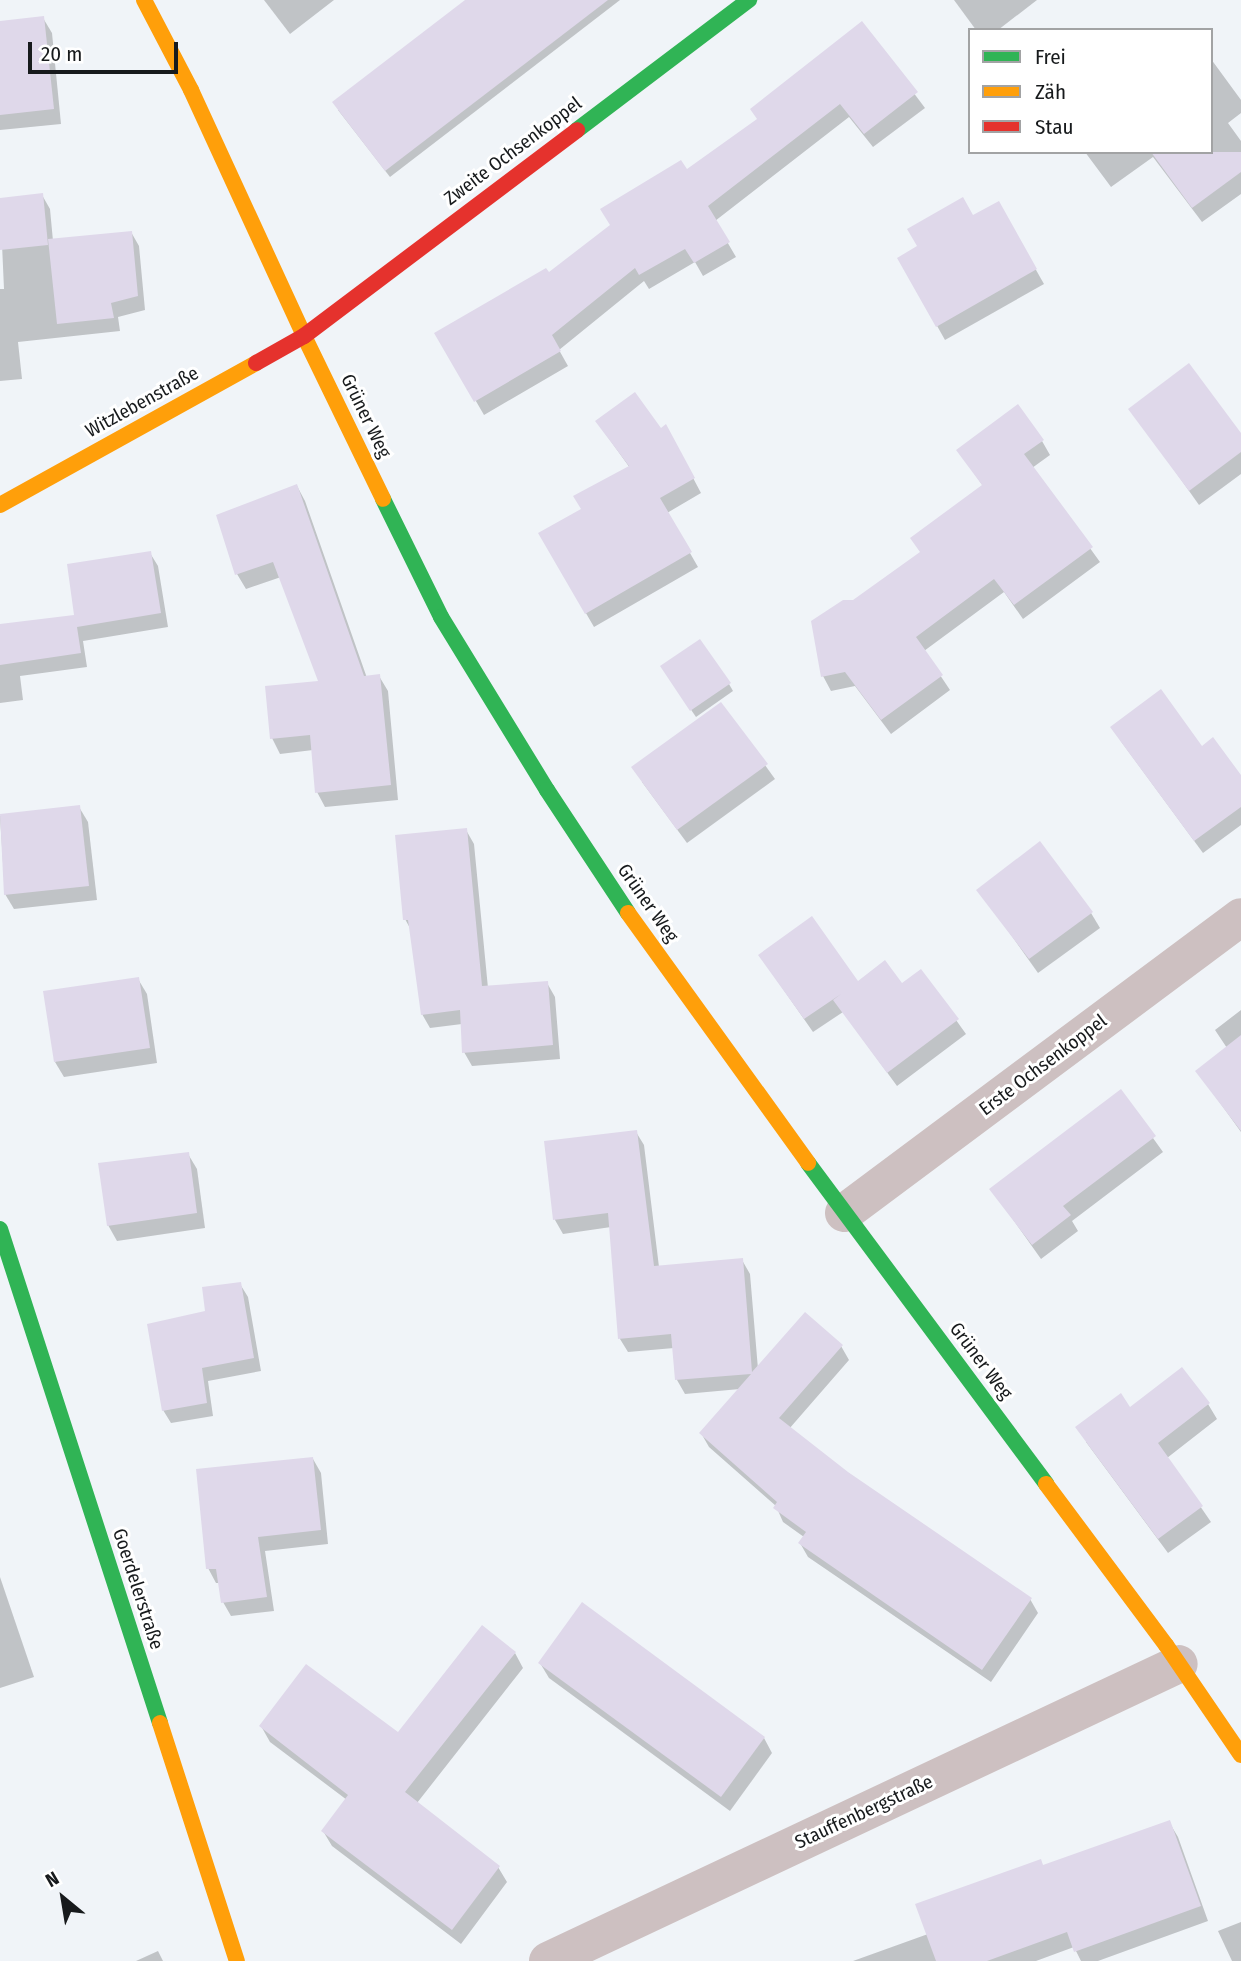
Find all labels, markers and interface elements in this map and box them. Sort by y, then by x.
scale bar [32,28,182,72]
legend [968,28,1213,154]
text: 20 m [41,41,82,67]
text: Frei [1035,44,1066,70]
text: Zäh [1035,79,1066,105]
street label: Zweite Ochsenkoppel [440,92,586,210]
text: Stau [1035,114,1073,140]
street label: Witzlebenstraße [81,362,203,442]
street label: Grüner Weg [336,370,396,462]
street label: Grüner Weg [613,859,683,947]
street label: Erste Ochsenkoppel [975,1010,1111,1120]
street label: Grüner Weg [945,1318,1017,1404]
street label: Goerdelerstraße [108,1526,168,1652]
street label: Stauffenbergstraße [791,1770,937,1854]
north arrow [28,1863,98,1933]
text: N [42,1867,63,1892]

